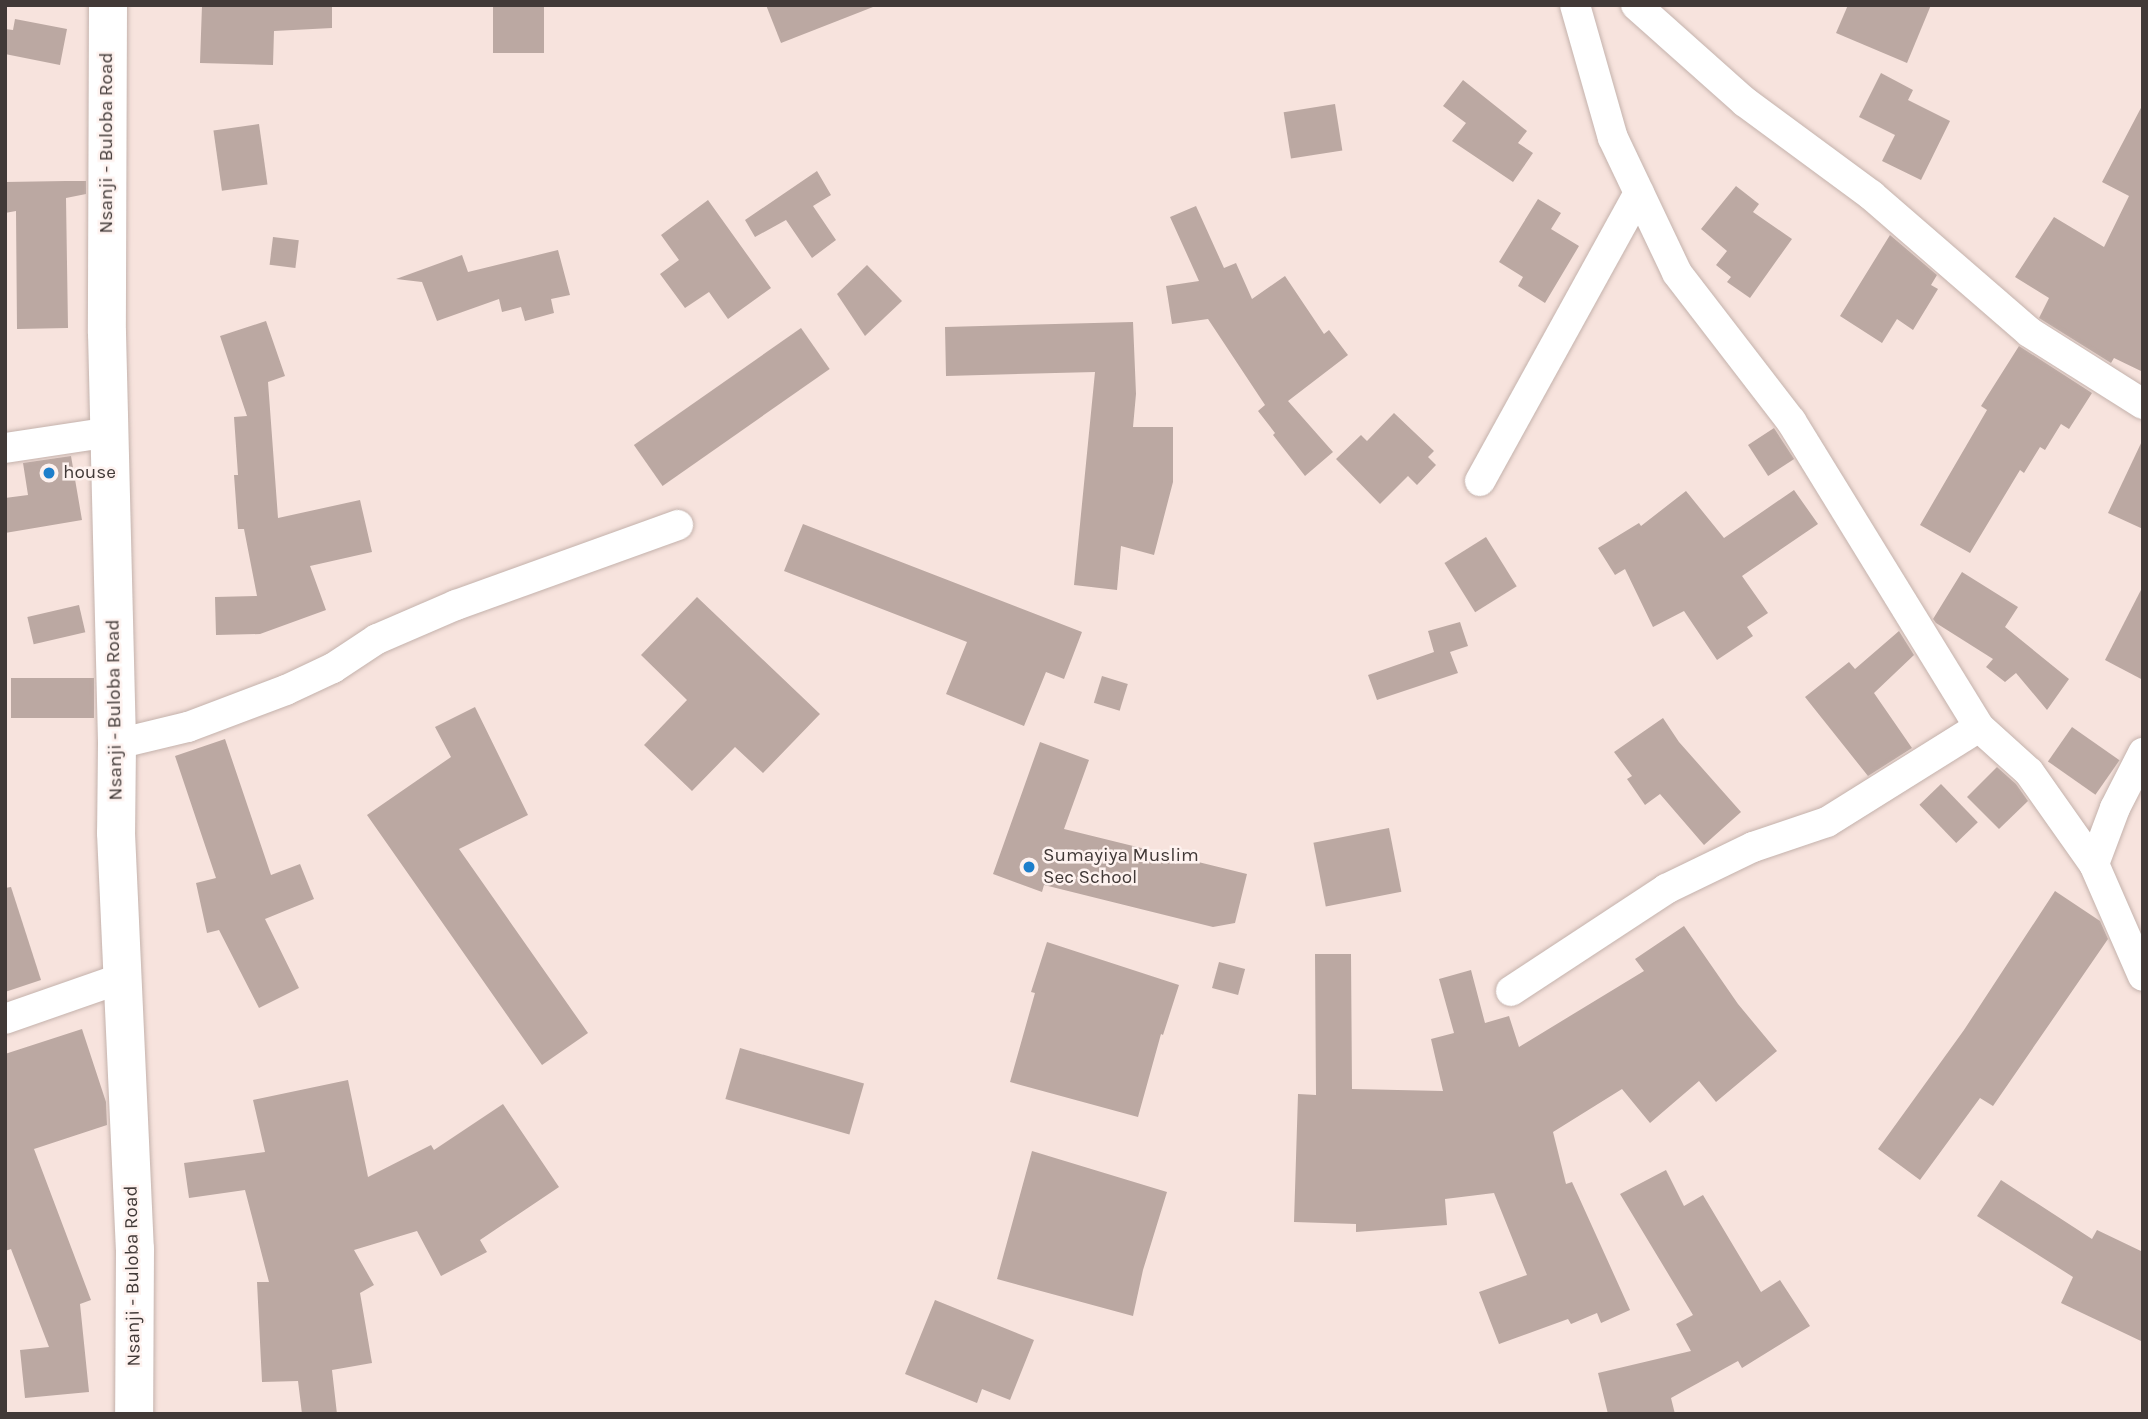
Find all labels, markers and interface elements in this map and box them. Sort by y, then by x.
street label: Nsanji - Buloba Road [96,52,118,234]
place label: house [63,462,116,484]
marker: house [41,465,57,481]
street label: Nsanji - Buloba Road [102,619,128,801]
place label: Sumayiya Muslim Sec School [1043,845,1199,889]
marker: Sumayiya Muslim Sec School [1021,859,1037,875]
street label: Nsanji - Buloba Road [120,1185,146,1367]

